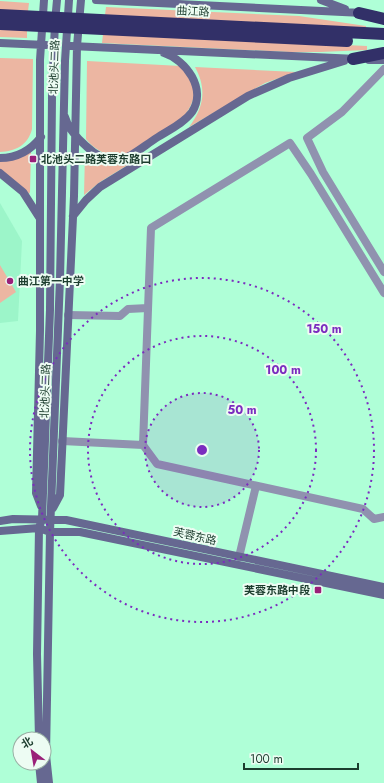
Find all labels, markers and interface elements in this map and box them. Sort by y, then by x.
street label: 曲江路 [176,2,210,20]
street label: 北池头二路 [45,39,63,95]
place label: 北池头二路芙蓉东路口 [41,151,151,167]
marker: 北池头二路芙蓉东路口 [28,154,38,164]
place label: 曲江第一中学 [18,273,84,289]
marker: 曲江第一中学 [5,276,15,286]
text: 150 m [306,320,342,338]
text: 100 m [265,361,301,379]
street label: 北池头二路 [36,363,54,419]
text: 50 m [227,401,257,419]
centre of rings [195,443,209,457]
street label: 芙蓉东路 [172,523,218,549]
place label: 芙蓉东路中段 [244,582,310,598]
marker: 芙蓉东路中段 [313,585,323,595]
north arrow [12,731,52,771]
text: 北 [18,733,36,752]
scale bar [244,745,358,771]
text: 100 m [250,750,283,768]

